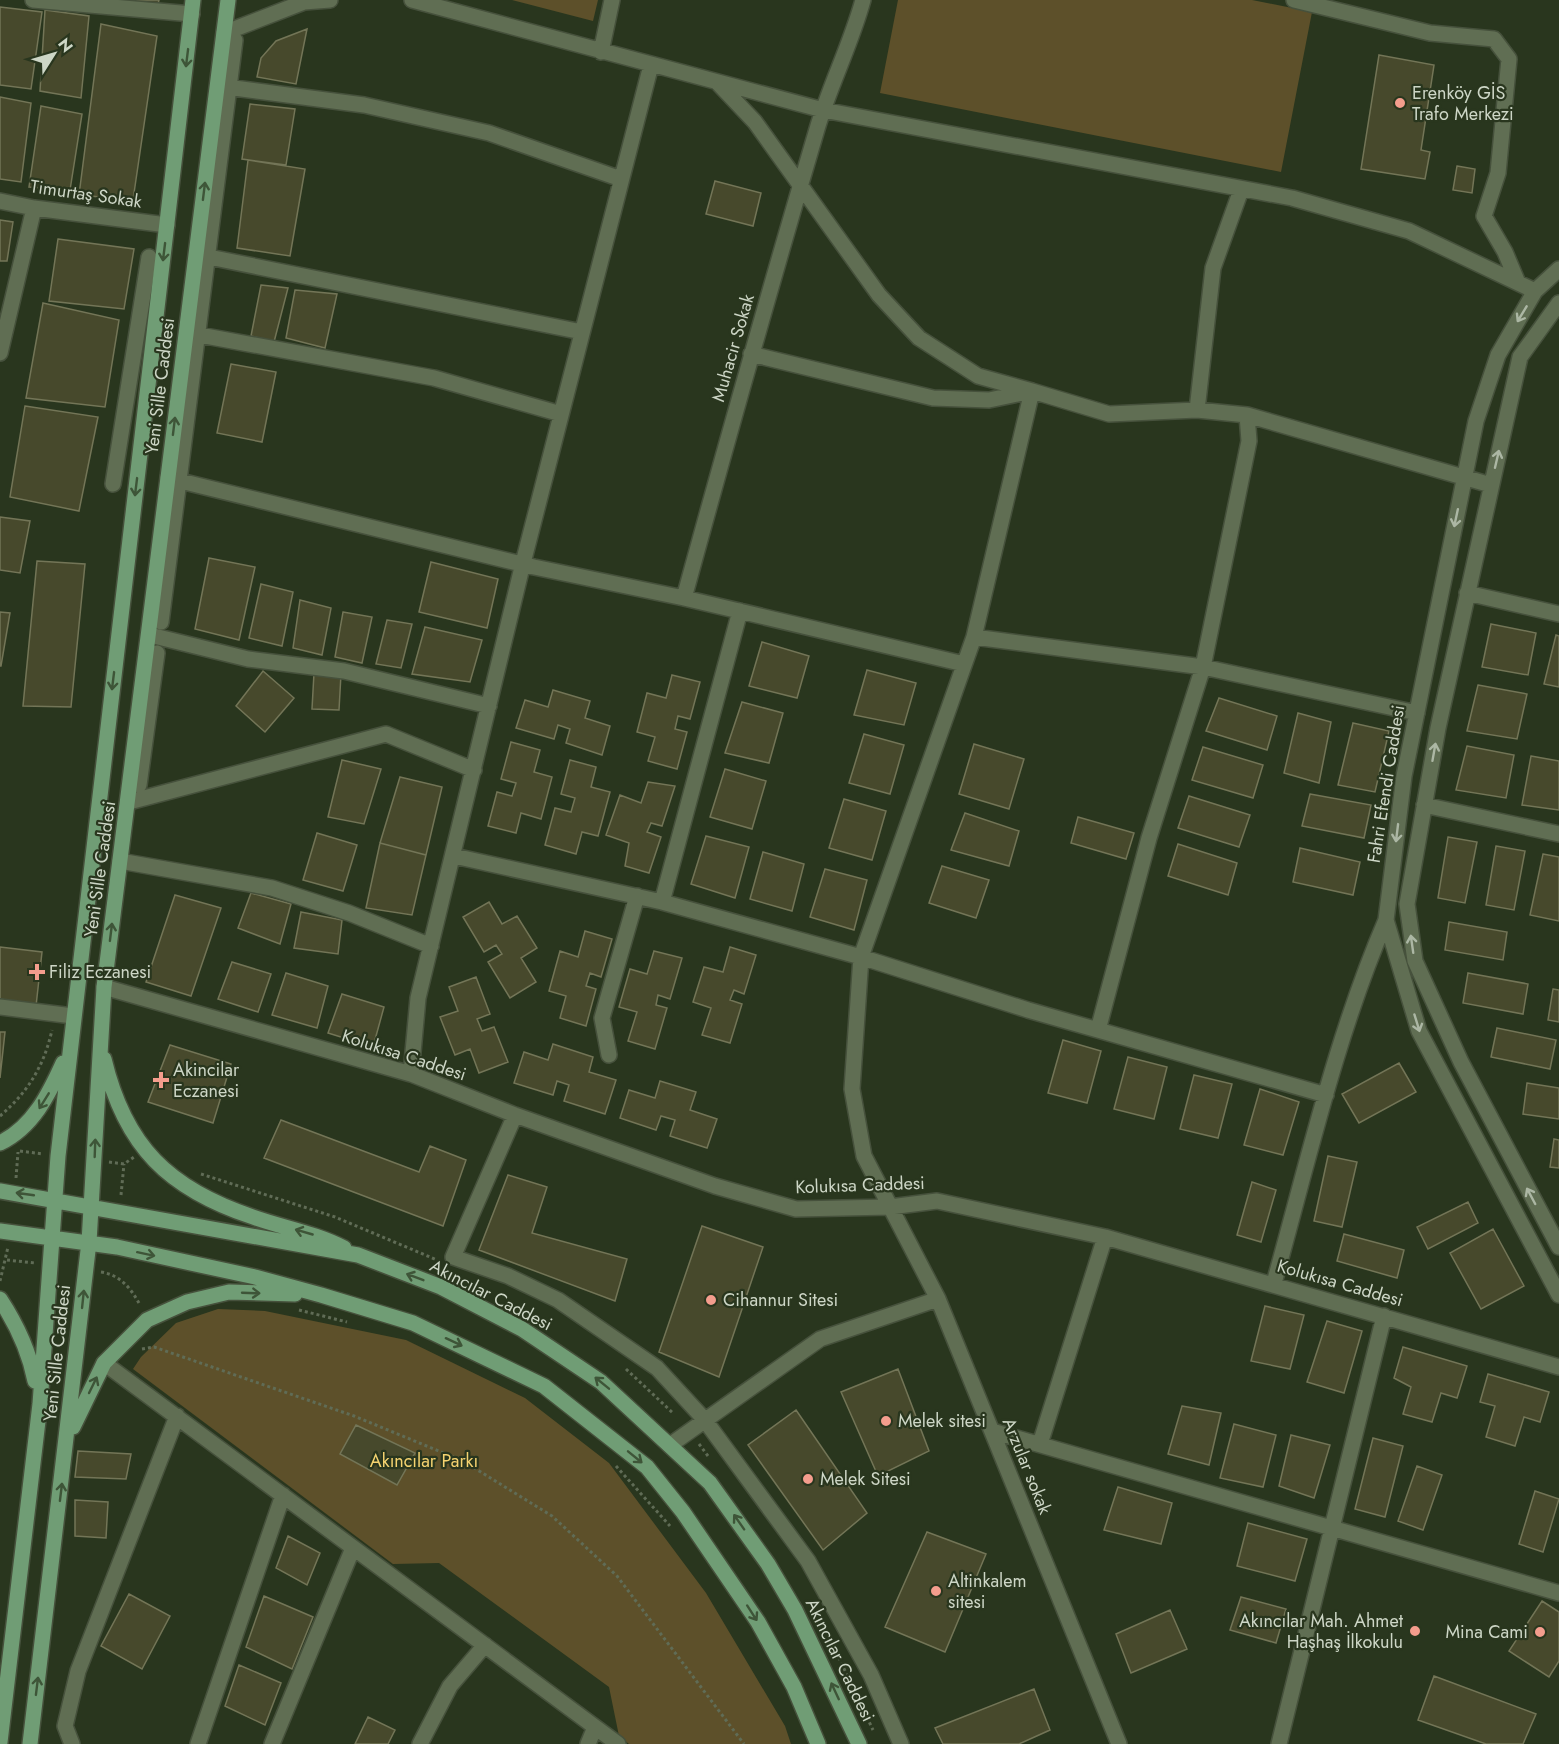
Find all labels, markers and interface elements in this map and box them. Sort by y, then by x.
north arrow [24,24,84,84]
text: N [53,33,79,57]
one-way arrow [181,48,192,68]
place label: Erenköy GİS Trafo Merkezi [1412,80,1514,127]
marker: Erenköy GİS Trafo Merkezi [1393,96,1407,110]
street label: Timurtaş Sokak [28,173,144,215]
one-way arrow [198,182,209,202]
one-way arrow [158,241,169,261]
street label: Muhacir Sokak [705,291,761,405]
one-way arrow [1516,305,1528,322]
street label: Yeni Sille Caddesi [139,316,181,456]
one-way arrow [169,417,180,437]
one-way arrow [1492,449,1503,469]
one-way arrow [131,477,142,497]
one-way arrow [1450,507,1461,527]
one-way arrow [107,670,118,690]
street label: Fahri Efendi Caddesi [1361,703,1411,865]
one-way arrow [1429,743,1440,762]
street label: Yeni Sille Caddesi [78,799,122,939]
one-way arrow [1391,823,1402,842]
one-way arrow [106,923,117,943]
one-way arrow [1407,935,1418,955]
place label: Filiz Eczanesi [49,959,151,985]
marker: Filiz Eczanesi [30,965,44,979]
one-way arrow [1412,1013,1423,1032]
street label: Kolukısa Caddesi [338,1023,470,1087]
place label: Akincilar Eczanesi [173,1057,240,1104]
marker: Akincilar Eczanesi [154,1073,168,1087]
one-way arrow [38,1093,50,1109]
one-way arrow [90,1138,101,1158]
street label: Kolukısa Caddesi [795,1170,925,1200]
one-way arrow [1525,1187,1536,1205]
one-way arrow [16,1189,35,1200]
one-way arrow [295,1226,314,1237]
one-way arrow [136,1248,155,1260]
street label: Akıncılar Caddesi [425,1253,557,1337]
street label: Kolukısa Caddesi [1274,1253,1406,1313]
one-way arrow [406,1271,425,1282]
street label: Yeni Sille Caddesi [37,1283,77,1423]
one-way arrow [241,1287,261,1299]
place label: Cihannur Sitesi [723,1287,838,1313]
one-way arrow [78,1289,89,1309]
marker: Cihannur Sitesi [704,1293,718,1307]
one-way arrow [444,1336,462,1348]
one-way arrow [88,1377,99,1395]
one-way arrow [594,1377,610,1390]
place label: Melek sitesi [898,1408,986,1434]
marker: Melek sitesi [879,1414,893,1428]
street label: Arzular sokak [996,1414,1058,1518]
park label: Akıncılar Parkı [370,1448,478,1474]
one-way arrow [627,1451,643,1464]
place label: Melek Sitesi [820,1466,911,1492]
marker: Melek Sitesi [801,1472,815,1486]
one-way arrow [56,1483,67,1503]
one-way arrow [733,1514,745,1530]
place label: Altinkalem sitesi [948,1568,1027,1615]
marker: Altinkalem sitesi [929,1584,943,1598]
street label: Akıncılar Caddesi [799,1594,881,1726]
one-way arrow [746,1604,758,1621]
place label: Akıncılar Mah. Ahmet Haşhaş İlkokulu [1239,1608,1404,1655]
place label: Mina Cami [1446,1619,1528,1645]
marker: Akıncılar Mah. Ahmet Haşhaş İlkokulu [1408,1624,1422,1638]
marker: Mina Cami [1533,1625,1547,1639]
one-way arrow [32,1676,43,1696]
one-way arrow [828,1682,840,1700]

